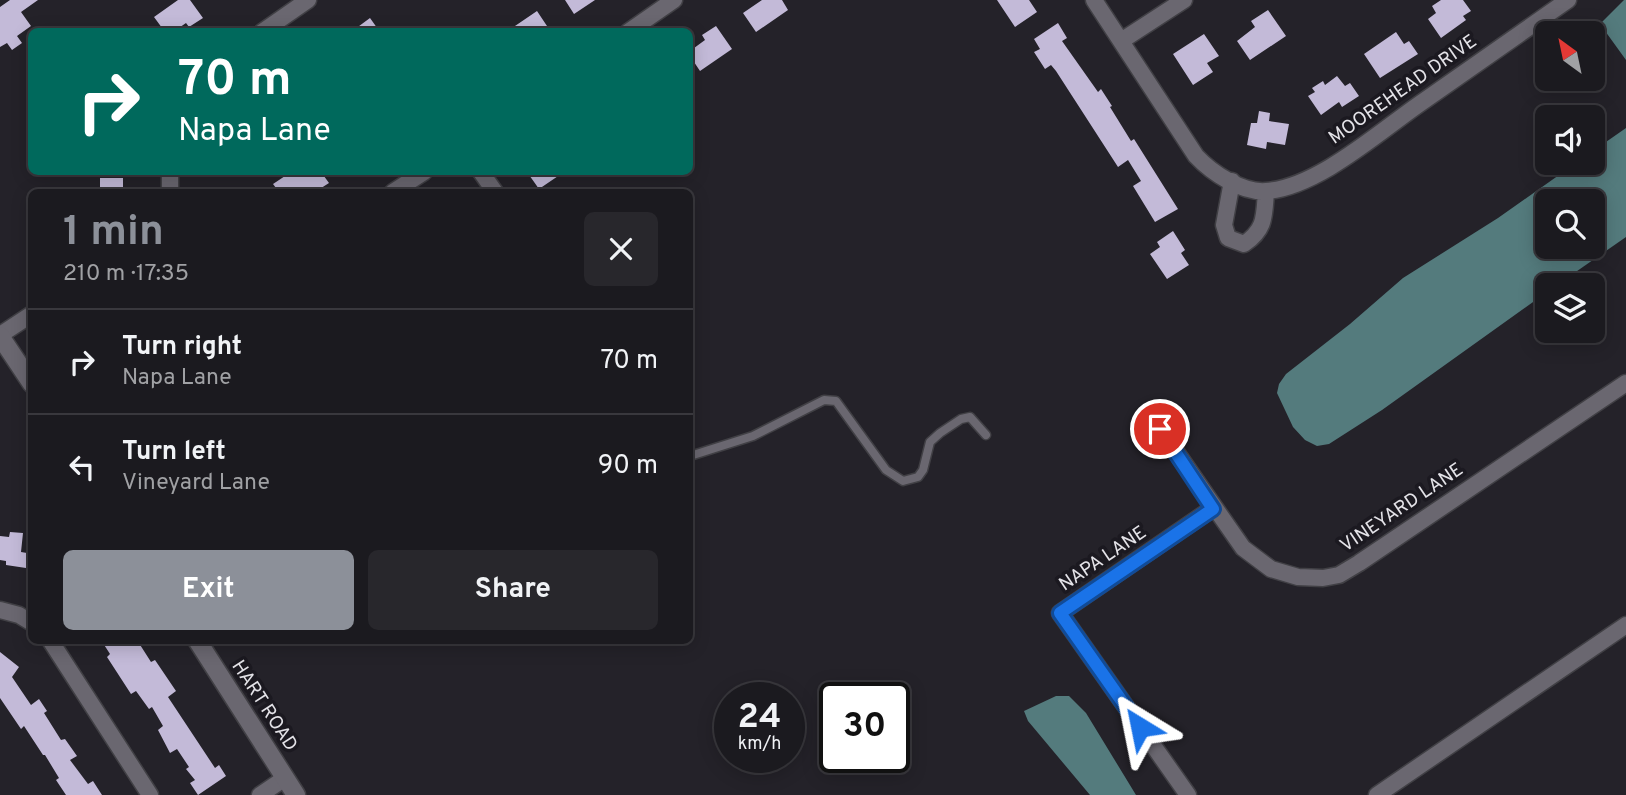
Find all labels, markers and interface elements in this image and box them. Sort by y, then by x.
north arrow [1535,21,1605,91]
map controls [1535,21,1605,343]
street label: MOOREHEAD DRIVE [1324,30,1482,150]
text: 70 m [178,51,292,113]
icon: right [63,56,154,147]
button: sound [1535,105,1605,175]
text: Napa Lane [178,112,331,152]
button: search [1535,189,1605,259]
text: 1 min [63,207,164,260]
button: close [584,212,658,286]
text: 210 m · 17:35 [63,260,189,289]
button: layers [1535,273,1605,343]
text: Turn right [122,331,242,364]
icon: right [63,343,101,381]
text: 70 m [600,345,658,378]
text: Napa Lane [122,364,232,393]
pin [1130,399,1190,459]
icon: arrive [1141,410,1179,448]
text: Turn left [122,436,226,469]
icon: left [63,448,101,486]
text: 90 m [598,450,658,483]
street label: VINEYARD LANE [1336,458,1468,558]
text: Vineyard Lane [122,469,270,498]
street label: NAPA LANE [1055,521,1151,597]
button: Exit [63,550,354,630]
button: Share [368,550,658,630]
street label: HART ROAD [226,656,302,756]
speed limit sign: 30 [819,682,910,773]
position arrow [1103,690,1177,764]
text: 24 [738,696,781,740]
text: km/h [738,733,781,756]

